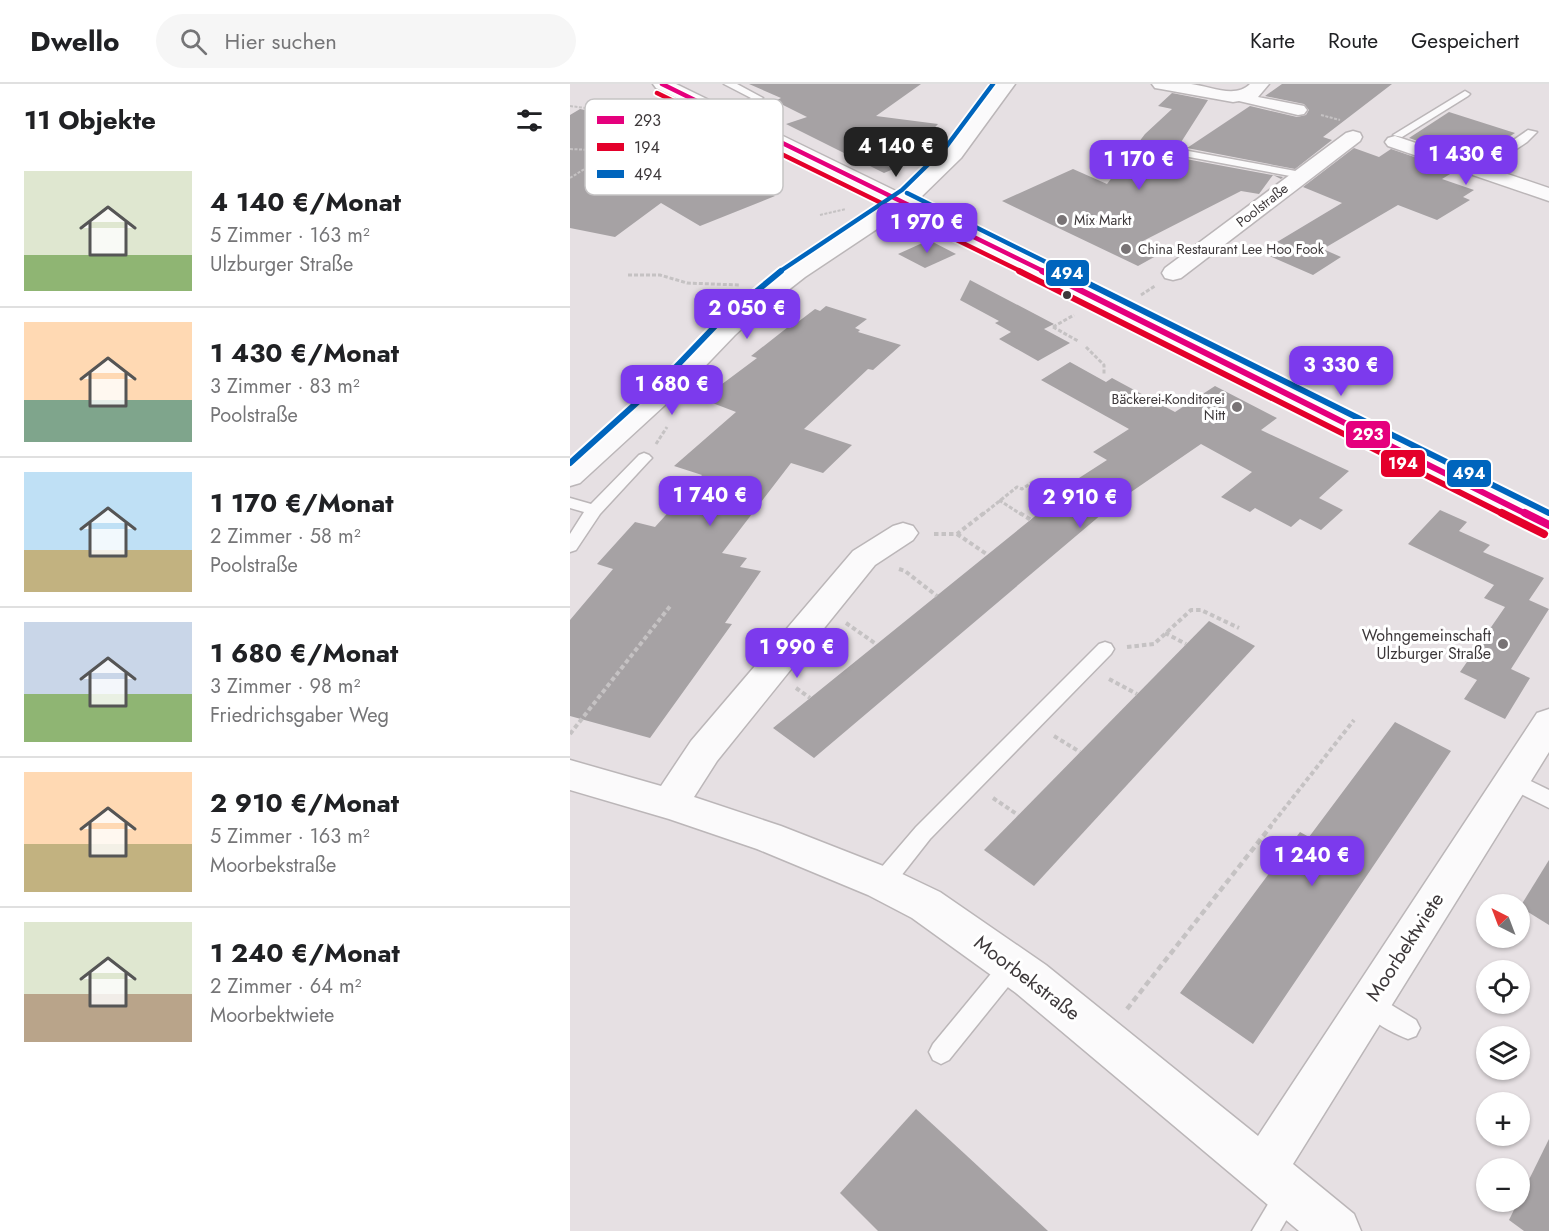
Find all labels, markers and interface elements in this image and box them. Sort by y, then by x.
search box [156,14,576,68]
text: Dwello [30,21,120,62]
icon: search [177,25,210,58]
text: Hier suchen [225,25,337,57]
text: Karte [1250,26,1295,56]
text: Route [1328,26,1378,56]
text: Gespeichert [1411,26,1519,56]
legend [585,99,783,195]
text: 11 Objekte [24,101,156,139]
icon: filters [513,104,546,137]
text: 293 [634,109,661,132]
pin: 4 140 € [841,127,951,178]
text: 4 140 € [858,132,934,161]
pin: 1 430 € [1411,135,1521,186]
text: 194 [634,136,660,159]
pin: 1 170 € [1084,140,1194,191]
text: 1 430 € [1429,140,1503,169]
text: 1 170 € [1104,145,1174,174]
text: 494 [634,163,662,186]
street label: Poolstraße [1232,178,1292,232]
text: 4 140 €/Monat [210,183,401,221]
icon: home [72,195,144,267]
pin: 1 970 € [872,203,982,254]
text: 1 970 € [890,208,964,237]
place label: Mix Markt [1074,210,1132,230]
marker: Mix Markt [1055,213,1069,227]
text: 5 Zimmer · 163 m² [210,221,370,250]
place label: China Restaurant Lee Hoo Fook [1138,239,1325,259]
marker: China Restaurant Lee Hoo Fook [1119,242,1133,256]
text: Ulzburger Straße [210,250,353,279]
line badge: 494 [1045,259,1090,287]
text: 494 [1050,262,1084,285]
pin: 2 050 € [692,289,802,340]
unlabelled marker [1061,289,1073,301]
text: 2 050 € [708,294,786,323]
text: 1 430 €/Monat [210,334,399,372]
icon: home [72,346,144,418]
pin: 3 330 € [1286,346,1396,397]
text: 3 330 € [1303,351,1379,380]
pin: 1 680 € [617,365,727,416]
text: 1 680 € [635,370,709,399]
text: 3 Zimmer · 83 m² [210,372,360,401]
place label: Bäckerei-Konditorei Nitt [1112,389,1226,425]
marker: Bäckerei-Konditorei Nitt [1230,400,1244,414]
text: Poolstraße [210,401,298,430]
line badge: 293 [1345,420,1391,449]
text: 293 [1352,423,1384,446]
line badge: 194 [1380,449,1426,478]
text: 194 [1388,452,1418,475]
line badge: 494 [1446,459,1492,488]
text: 494 [1452,462,1486,485]
pin: 1 740 € [655,476,765,527]
pin: 2 910 € [1025,478,1135,529]
text: 1 740 € [673,481,747,510]
text: 2 910 € [1042,483,1118,512]
text: 1 170 €/Monat [210,484,394,522]
icon: home [72,496,144,568]
text: 2 Zimmer · 58 m² [210,522,361,551]
text: Poolstraße [210,551,298,580]
place label: Wohngemeinschaft Ulzburger Straße [1362,624,1491,665]
pin: 1 990 € [742,628,852,679]
text: 1 990 € [759,633,835,662]
text: 1 680 €/Monat [210,634,398,672]
marker: Wohngemeinschaft Ulzburger Straße [1496,637,1510,651]
icon: home [72,646,144,718]
text: 3 Zimmer · 98 m² [210,672,360,701]
text: Friedrichsgaber Weg [210,701,389,730]
text: 2 910 €/Monat [210,784,399,822]
icon: home [72,796,144,868]
text: 5 Zimmer · 163 m² [210,822,370,851]
pin: 1 240 € [1257,836,1367,887]
text: 1 240 € [1274,841,1350,870]
text: Moorbekstraße [210,851,336,880]
street label: Moorbektwiete [1359,887,1451,1007]
north arrow [1476,894,1530,948]
map controls [1476,894,1530,1212]
street label: Moorbekstraße [968,928,1086,1028]
text: 1 240 €/Monat [210,934,400,972]
icon: home [72,946,144,1018]
button: locate [1476,960,1530,1014]
text: 2 Zimmer · 64 m² [210,972,362,1001]
text: Moorbektwiete [210,1001,334,1030]
button: layers [1476,1026,1530,1080]
button: + [1476,1092,1530,1146]
button: − [1476,1158,1530,1212]

